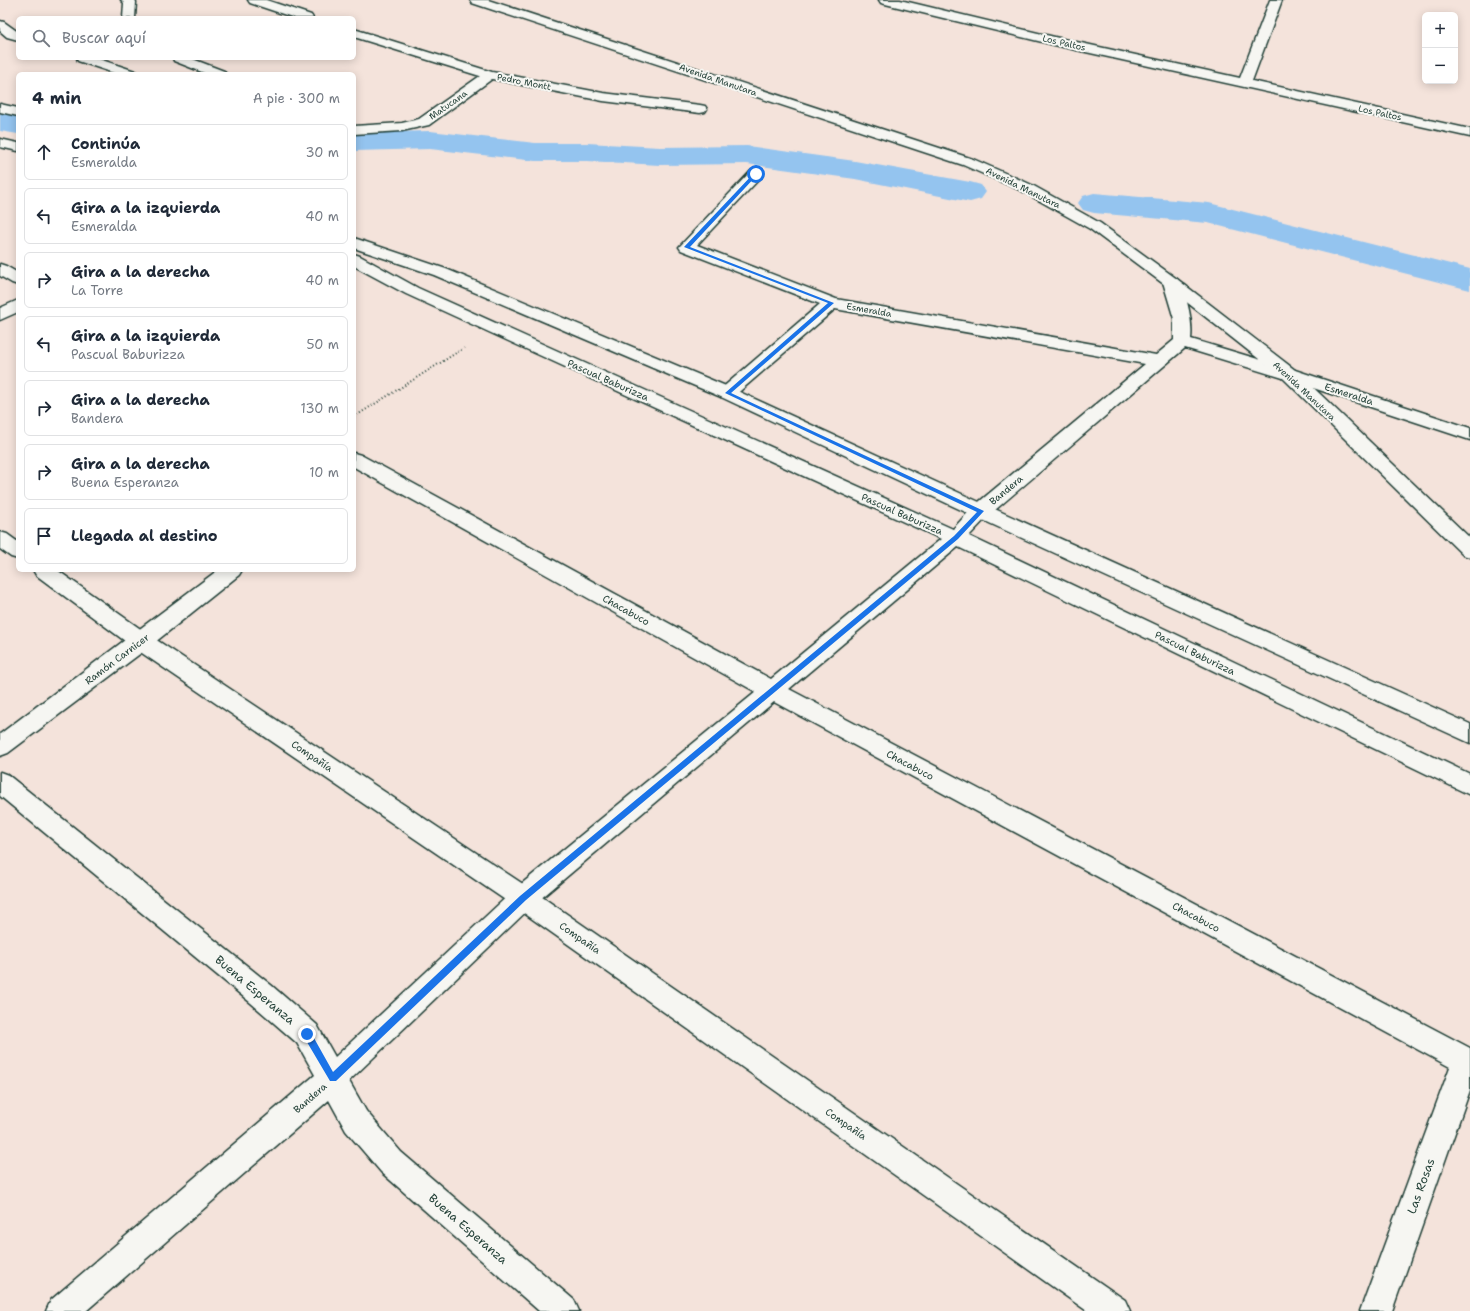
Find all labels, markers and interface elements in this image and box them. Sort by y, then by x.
map controls [1422,12,1458,84]
button: + [1422,12,1458,48]
search box [16,16,356,60]
icon: search [30,27,52,49]
text: Buscar aquí [62,28,146,48]
street label: Los Paltos [1041,32,1087,54]
button: − [1422,48,1458,84]
street label: Avenida Manutara [677,61,759,99]
street label: Pedro Montt [496,71,552,93]
text: 4 min [32,87,82,109]
street label: Matucana [427,87,470,123]
text: A pie · 300 m [253,90,340,107]
street label: Los Paltos [1357,103,1403,123]
text: Continúa [71,134,140,154]
icon: ahead [33,141,55,163]
text: 30 m [305,144,339,161]
text: Esmeralda [71,154,137,171]
route start [747,165,765,183]
street label: Avenida Manutara [984,165,1063,211]
text: Gira a la izquierda [71,198,220,218]
icon: left [33,205,55,227]
text: 40 m [305,208,339,225]
text: Esmeralda [71,218,137,235]
text: Gira a la derecha [71,262,210,282]
icon: right [33,269,55,291]
text: 40 m [305,272,339,289]
text: La Torre [71,282,123,299]
street label: Esmeralda [846,300,893,320]
text: Gira a la izquierda [71,326,220,346]
icon: left [33,333,55,355]
text: 50 m [306,336,339,353]
text: Pascual Baburizza [71,346,185,363]
street label: Pascual Baburizza [565,356,651,404]
street label: Avenida Manutara [1270,359,1338,423]
street label: Esmeralda [1323,380,1376,408]
text: Gira a la derecha [71,390,210,410]
icon: right [33,397,55,419]
text: 130 m [301,400,339,417]
text: Bandera [71,410,123,427]
text: Gira a la derecha [71,454,210,474]
icon: right [33,461,55,483]
text: 10 m [309,464,339,481]
street label: Bandera [986,472,1026,508]
text: Buena Esperanza [71,474,179,491]
street label: Pascual Baburizza [859,490,945,538]
icon: arrive [33,525,55,547]
text: Llegada al destino [71,526,218,546]
street label: Chacabuco [600,592,652,628]
street label: Pascual Baburizza [1153,628,1238,678]
street label: Ramón Carnicer [82,630,152,687]
street label: Compañía [289,737,336,775]
street label: Chacabuco [884,747,936,783]
street label: Chacabuco [1170,899,1222,935]
street label: Compañía [557,919,604,957]
street label: Buena Esperanza [212,952,299,1028]
route end [298,1025,316,1043]
street label: Bandera [291,1079,330,1116]
street label: Compañía [823,1105,870,1143]
street label: Las Rosas [1404,1156,1438,1216]
street label: Buena Esperanza [425,1190,511,1268]

